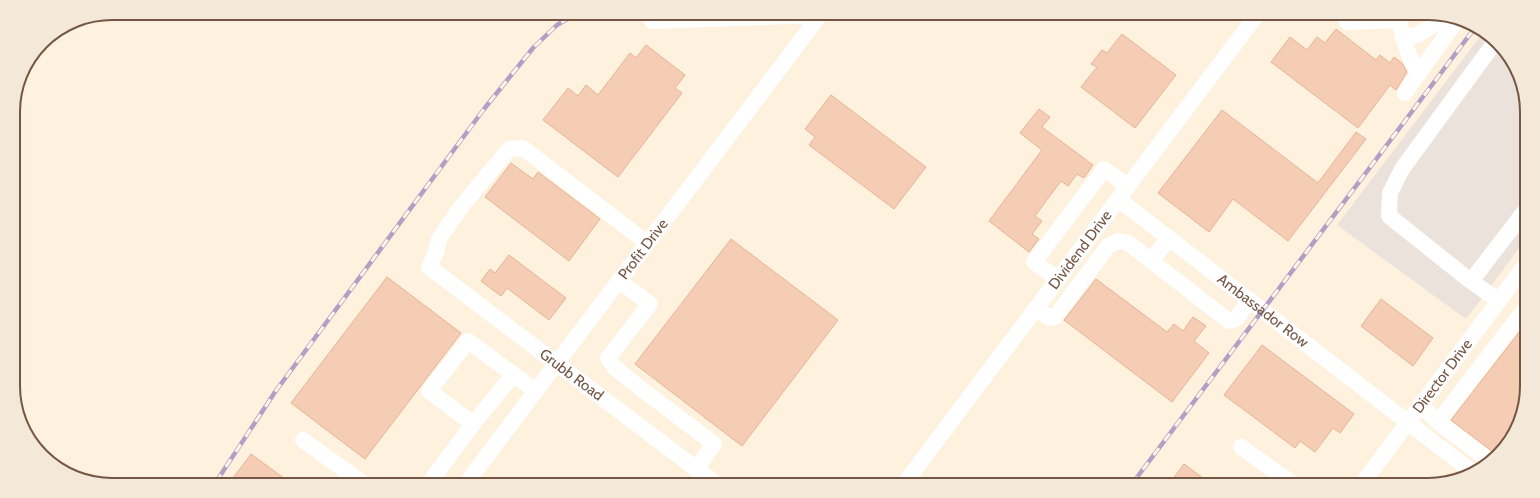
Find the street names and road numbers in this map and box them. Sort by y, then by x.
street label: Dividend Drive [1045,206,1116,293]
street label: Profit Drive [614,215,672,283]
street label: Ambassador Row [1214,270,1312,352]
street label: Director Drive [1409,335,1476,417]
street label: Grubb Road [536,345,607,405]

